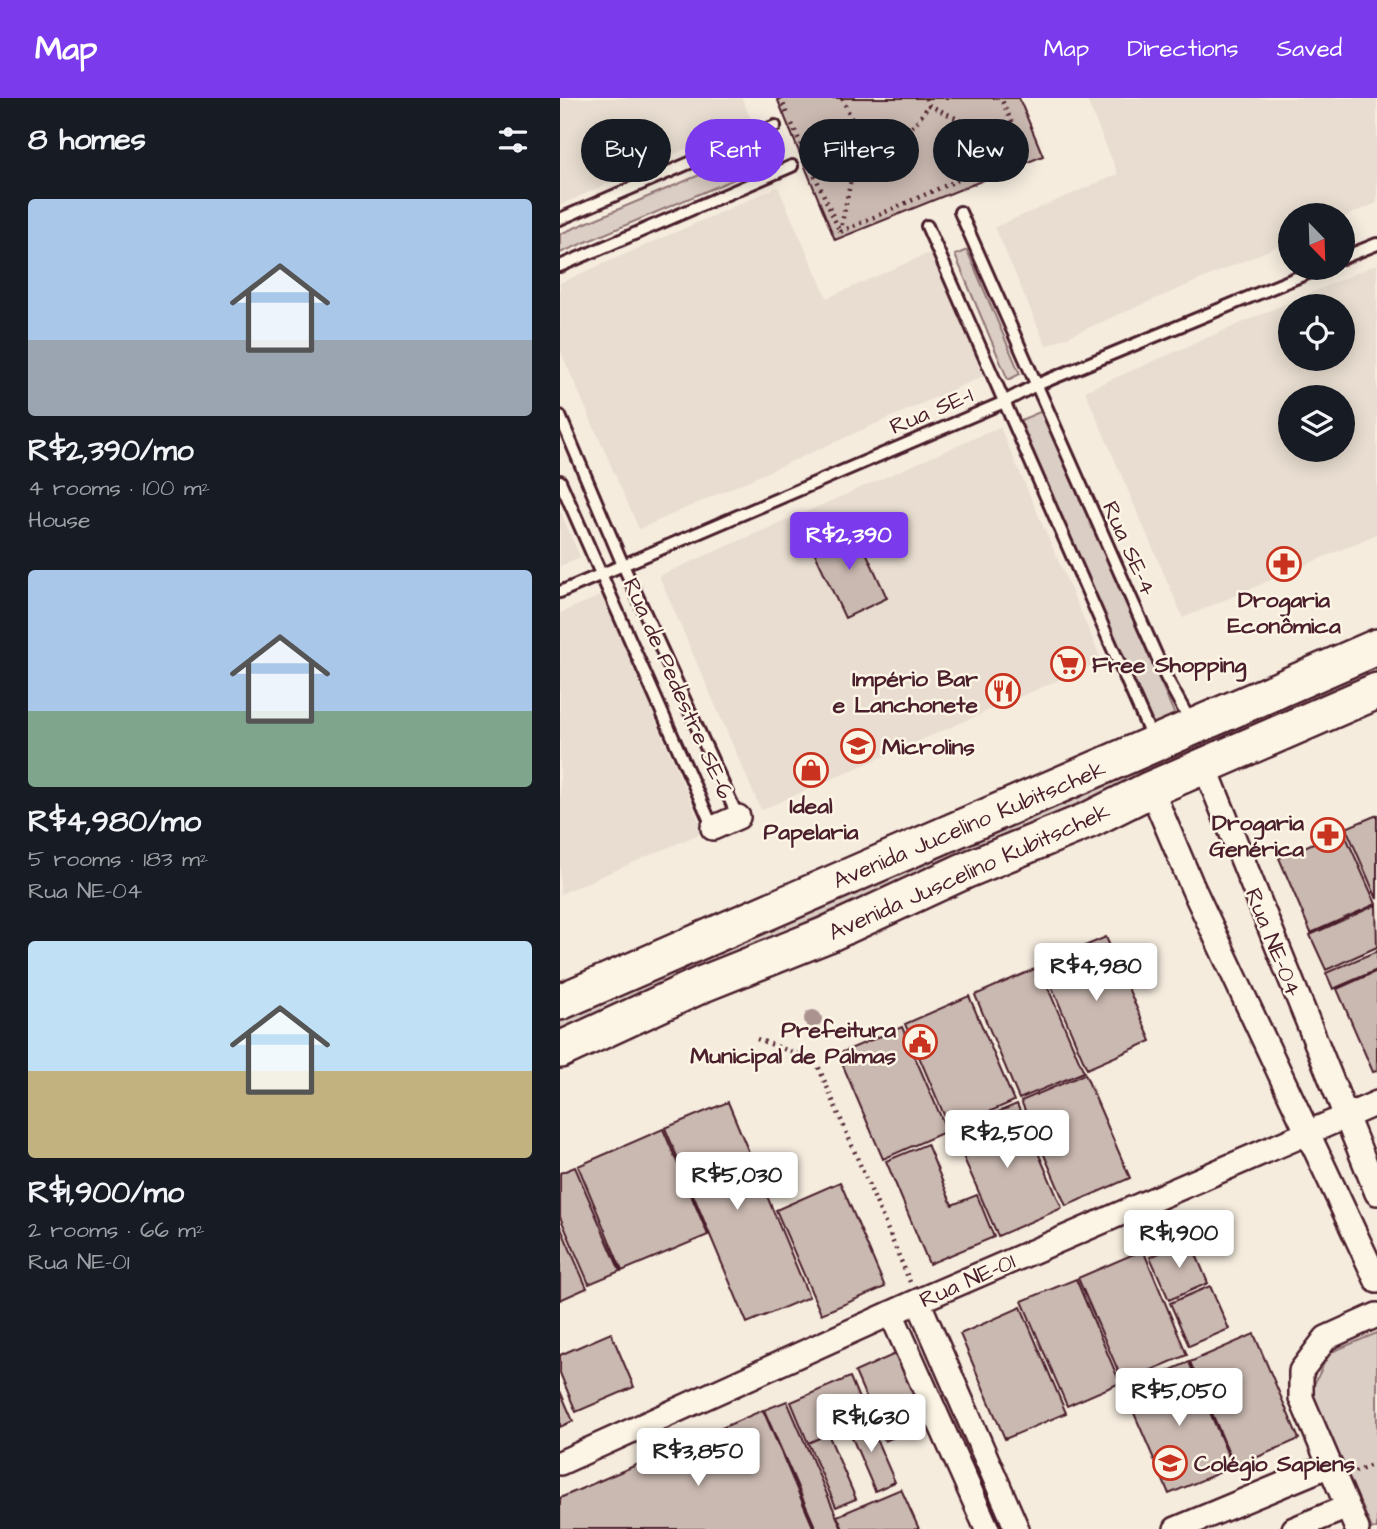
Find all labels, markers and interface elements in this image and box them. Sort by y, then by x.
text: Map [35,26,97,72]
text: Map [1044,32,1089,66]
text: Directions [1127,32,1239,66]
text: Saved [1277,32,1342,66]
text: 8 homes [28,119,146,161]
chip: Buy [581,119,671,182]
chip: Rent [685,119,785,182]
chip: Filters [799,119,919,182]
chip: New [933,119,1029,182]
icon: filters [494,121,532,159]
north arrow [1278,203,1354,280]
map controls [1278,203,1355,462]
icon: home [217,245,343,371]
button: locate [1278,294,1355,371]
street label: Rua SE-1 [885,379,978,443]
button: layers [1278,385,1355,462]
text: R$2,390/mo [28,430,194,472]
text: 4 rooms · 100 m² [28,472,210,504]
street label: Rua SE-4 [1094,496,1164,601]
text: House [28,504,91,536]
pin: R$2,390 [784,512,914,572]
text: R$2,390 [806,519,892,551]
pharmacy icon: Drogaria Econômica [1265,545,1303,583]
street label: Rua de Pedestre SE-6 [615,573,741,804]
place label: Drogaria Econômica [1227,584,1341,642]
icon: home [217,616,343,742]
supermarket icon: Free Shopping [1049,645,1087,683]
place label: Free Shopping [1092,649,1246,682]
place label: Império Bar e Lanchonete [833,663,979,721]
restaurant icon: Império Bar e Lanchonete [984,672,1022,710]
school or university icon: Microlins [839,727,877,765]
place label: Microlins [882,731,975,763]
shop icon: Ideal Papelaria [792,751,830,789]
street label: Avenida Jucelino Kubitschek [828,753,1111,897]
place label: Ideal Papelaria [764,790,859,848]
street label: Avenida Juscelino Kubitschek [823,795,1115,949]
text: R$4,980/mo [28,801,201,843]
place label: Drogaria Genérica [1209,807,1304,865]
pharmacy icon: Drogaria Genérica [1309,816,1347,854]
text: 5 rooms · 183 m² [28,843,208,875]
text: Rua NE-04 [28,875,142,907]
street label: Rua NE-04 [1237,883,1309,1002]
pin: R$4,980 [1031,944,1161,1003]
text: R$4,980 [1050,950,1142,982]
icon: home [217,987,343,1113]
place label: Prefeitura Municipal de Palmas [690,1014,896,1072]
public building icon: Prefeitura Municipal de Palmas [901,1023,939,1061]
pin: R$2,500 [942,1110,1072,1170]
text: R$2,500 [961,1117,1053,1149]
pin: R$5,030 [672,1152,802,1212]
text: R$5,030 [692,1159,782,1191]
text: R$1,900/mo [28,1172,184,1214]
pin: R$1,900 [1114,1210,1244,1270]
text: 2 rooms · 66 m² [28,1214,205,1246]
text: R$1,900 [1140,1217,1218,1249]
text: Rua NE-01 [28,1246,130,1278]
street label: Rua NE-01 [914,1246,1020,1316]
pin: R$5,050 [1114,1368,1244,1428]
text: R$5,050 [1132,1375,1226,1407]
pin: R$1,630 [806,1394,936,1454]
text: R$1,630 [833,1401,909,1433]
pin: R$3,850 [633,1428,763,1488]
text: R$3,850 [653,1435,743,1467]
school or university icon: Colégio Sapiens [1151,1444,1189,1482]
place label: Colégio Sapiens [1194,1448,1355,1481]

